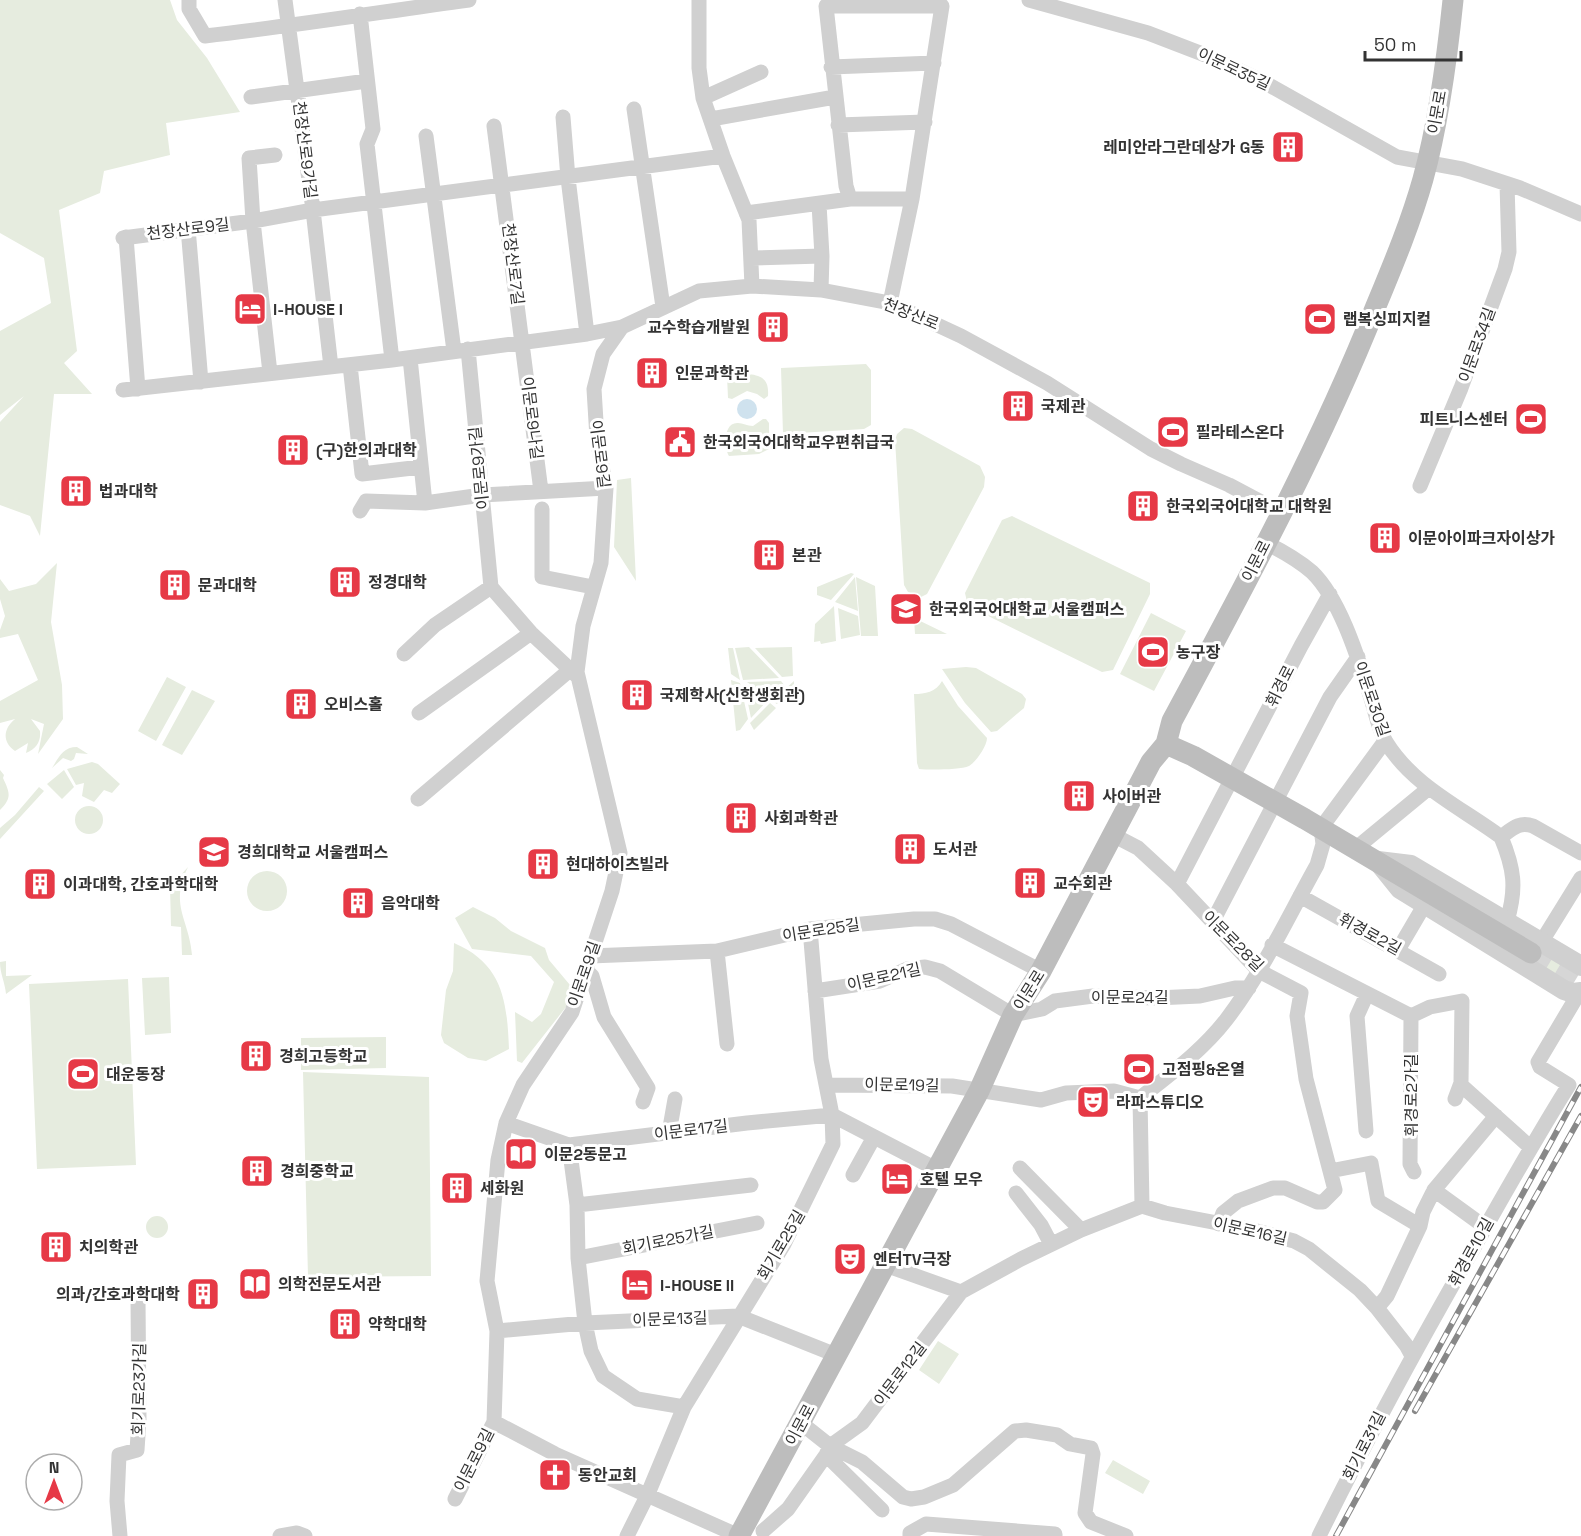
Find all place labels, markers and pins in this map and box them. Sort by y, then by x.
building icon: 레미안라그란데상가 G동 [1270,129,1306,165]
place label: 레미안라그란데상가 G동 [1103,137,1265,158]
hotel icon: I-HOUSE I [232,291,268,327]
place label: I-HOUSE I [273,299,343,320]
sports icon: 랩복싱피지컬 [1302,301,1338,337]
building icon: 교수학습개발원 [755,309,791,345]
place label: 랩복싱피지컬 [1343,309,1431,330]
place label: 교수학습개발원 [647,317,750,338]
building icon: 인문과학관 [634,355,670,391]
place label: 인문과학관 [675,363,749,384]
building icon: 국제관 [1000,388,1036,424]
place label: 국제관 [1041,396,1085,417]
sports icon: 피트니스센터 [1513,401,1549,437]
place label: 피트니스센터 [1420,409,1508,430]
sports icon: 필라테스온다 [1155,414,1191,450]
place label: 필라테스온다 [1196,422,1285,443]
public building icon: 한국외국어대학교우편취급국 [662,424,698,460]
building icon: (구)한의과대학 [275,432,311,468]
place label: 한국외국어대학교우편취급국 [703,432,894,453]
place label: (구)한의과대학 [316,440,417,461]
building icon: 법과대학 [58,473,94,509]
place label: 법과대학 [99,481,158,502]
building icon: 한국외국어대학교 대학원 [1125,488,1161,524]
place label: 한국외국어대학교 대학원 [1166,496,1332,517]
building icon: 이문아이파크자이상가 [1367,520,1403,556]
place label: 이문아이파크자이상가 [1408,528,1555,549]
building icon: 본관 [751,537,787,573]
place label: 본관 [792,545,822,566]
building icon: 정경대학 [327,564,363,600]
building icon: 문과대학 [157,567,193,603]
place label: 정경대학 [368,572,427,593]
place label: 문과대학 [198,575,257,596]
school or university icon: 한국외국어대학교 서울캠퍼스 [888,591,924,627]
place label: 한국외국어대학교 서울캠퍼스 [929,599,1125,620]
sports icon: 농구장 [1135,634,1171,670]
place label: 농구장 [1176,642,1220,663]
building icon: 국제학사(신학생회관) [619,677,655,713]
place label: 국제학사(신학생회관) [660,685,805,706]
building icon: 오비스홀 [283,686,319,722]
place label: 오비스홀 [324,694,383,715]
building icon: 사이버관 [1061,778,1097,814]
place label: 사이버관 [1102,786,1161,807]
building icon: 사회과학관 [723,800,759,836]
place label: 사회과학관 [764,808,838,829]
building icon: 도서관 [892,831,928,867]
school or university icon: 경희대학교 서울캠퍼스 [196,834,232,870]
place label: 도서관 [933,839,977,860]
place label: 경희대학교 서울캠퍼스 [237,842,389,863]
building icon: 현대하이츠빌라 [525,846,561,882]
place label: 현대하이츠빌라 [566,854,669,875]
building icon: 교수회관 [1012,865,1048,901]
building icon: 이과대학, 간호과학대학 [22,866,58,902]
place label: 교수회관 [1053,873,1112,894]
place label: 이과대학, 간호과학대학 [63,874,219,895]
building icon: 음악대학 [340,885,376,921]
place label: 음악대학 [381,893,440,914]
building icon: 경희고등학교 [238,1038,274,1074]
place label: 경희고등학교 [279,1046,368,1067]
sports icon: 고점핑&온열 [1121,1051,1157,1087]
sports icon: 대운동장 [65,1056,101,1092]
place label: 고점핑&온열 [1162,1059,1245,1080]
place label: 대운동장 [106,1064,165,1085]
theatre icon: 라파스튜디오 [1075,1084,1111,1120]
place label: 라파스튜디오 [1116,1092,1204,1113]
library icon: 이문2동문고 [503,1136,539,1172]
place label: 이문2동문고 [544,1144,627,1165]
building icon: 경희중학교 [239,1153,275,1189]
place label: 경희중학교 [280,1161,354,1182]
hotel icon: 호텔 모우 [879,1161,915,1197]
place label: 호텔 모우 [920,1169,983,1190]
building icon: 세화원 [439,1170,475,1206]
place label: 세화원 [480,1178,524,1199]
building icon: 치의학관 [38,1229,74,1265]
place label: 치의학관 [79,1237,138,1258]
theatre icon: 엔터TV극장 [832,1241,868,1277]
place label: 엔터TV극장 [873,1249,951,1270]
library icon: 의학전문도서관 [237,1266,273,1302]
hotel icon: I-HOUSE II [619,1267,655,1303]
place label: 의학전문도서관 [278,1274,381,1295]
place label: I-HOUSE II [660,1275,734,1296]
building icon: 의과/간호과학대학 [185,1276,221,1312]
place label: 의과/간호과학대학 [56,1284,180,1305]
building icon: 약학대학 [327,1306,363,1342]
place label: 약학대학 [368,1314,427,1335]
church icon: 동안교회 [537,1457,573,1493]
place label: 동안교회 [578,1465,637,1486]

